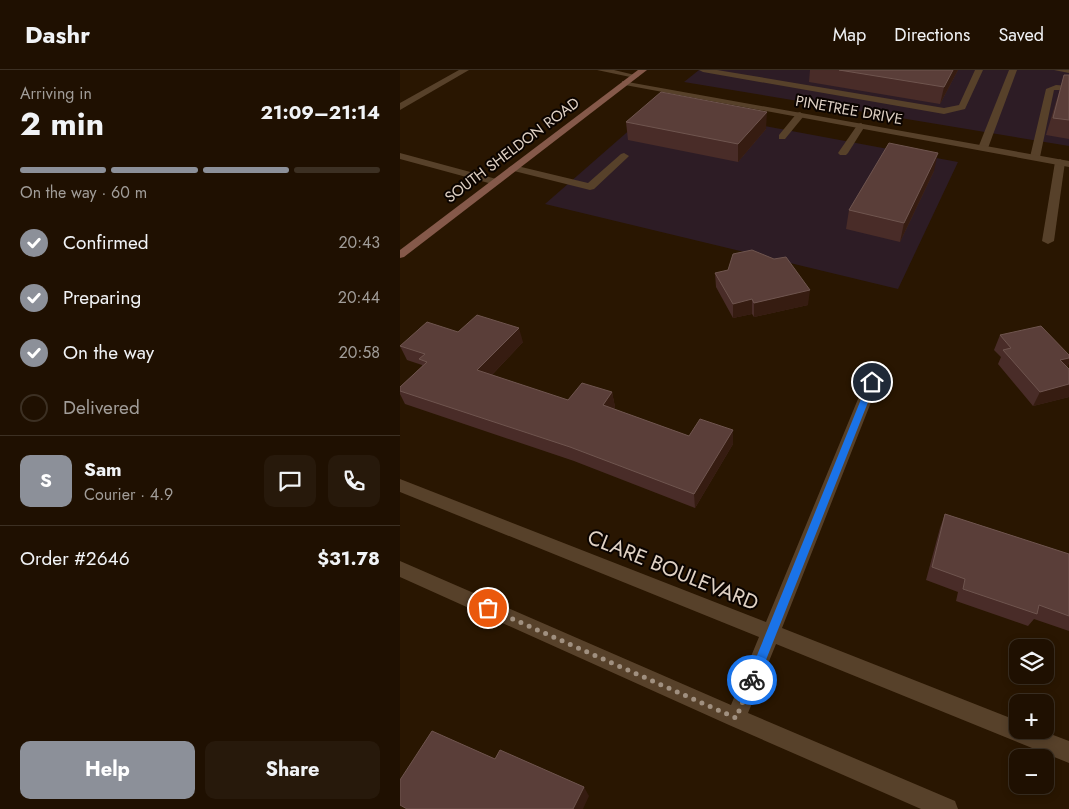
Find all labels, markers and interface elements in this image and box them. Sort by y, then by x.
text: Dashr [25,17,90,52]
text: Map [833,22,866,48]
text: Directions [894,22,970,48]
text: Saved [998,22,1044,48]
text: Arriving in [20,82,92,105]
street label: PINETREE DRIVE [794,90,904,130]
street label: SOUTH SHELDON ROAD [440,92,584,208]
text: 21:09–21:14 [260,99,380,126]
text: 2 min [20,101,104,147]
text: On the way · 60 m [20,181,147,204]
icon: check [20,229,48,257]
text: Confirmed [63,229,149,256]
text: 20:43 [338,231,380,254]
icon: check [20,284,48,312]
text: Preparing [63,284,141,311]
text: 20:44 [338,286,380,309]
icon: check [20,339,48,367]
text: On the way [63,339,154,366]
text: 20:58 [339,341,380,364]
pin [851,361,893,403]
icon: home [858,368,886,396]
text: Delivered [63,394,140,421]
button: chat [264,455,316,507]
button: phone [328,455,380,507]
text: Sam [84,456,122,483]
text: S [40,467,52,494]
text: Courier · 4.9 [84,483,173,506]
street label: CLARE BOULEVARD [583,522,763,618]
text: Order #2646 [20,545,130,572]
text: $31.78 [317,545,380,572]
pin [467,587,509,629]
icon: bag [474,594,502,622]
map controls [1009,639,1054,794]
button: layers [1009,639,1054,684]
courier [727,655,777,705]
icon: bike [738,666,766,694]
button: + [1009,694,1054,739]
button: Help [20,741,195,799]
button: Share [205,741,380,799]
button: − [1009,749,1054,794]

